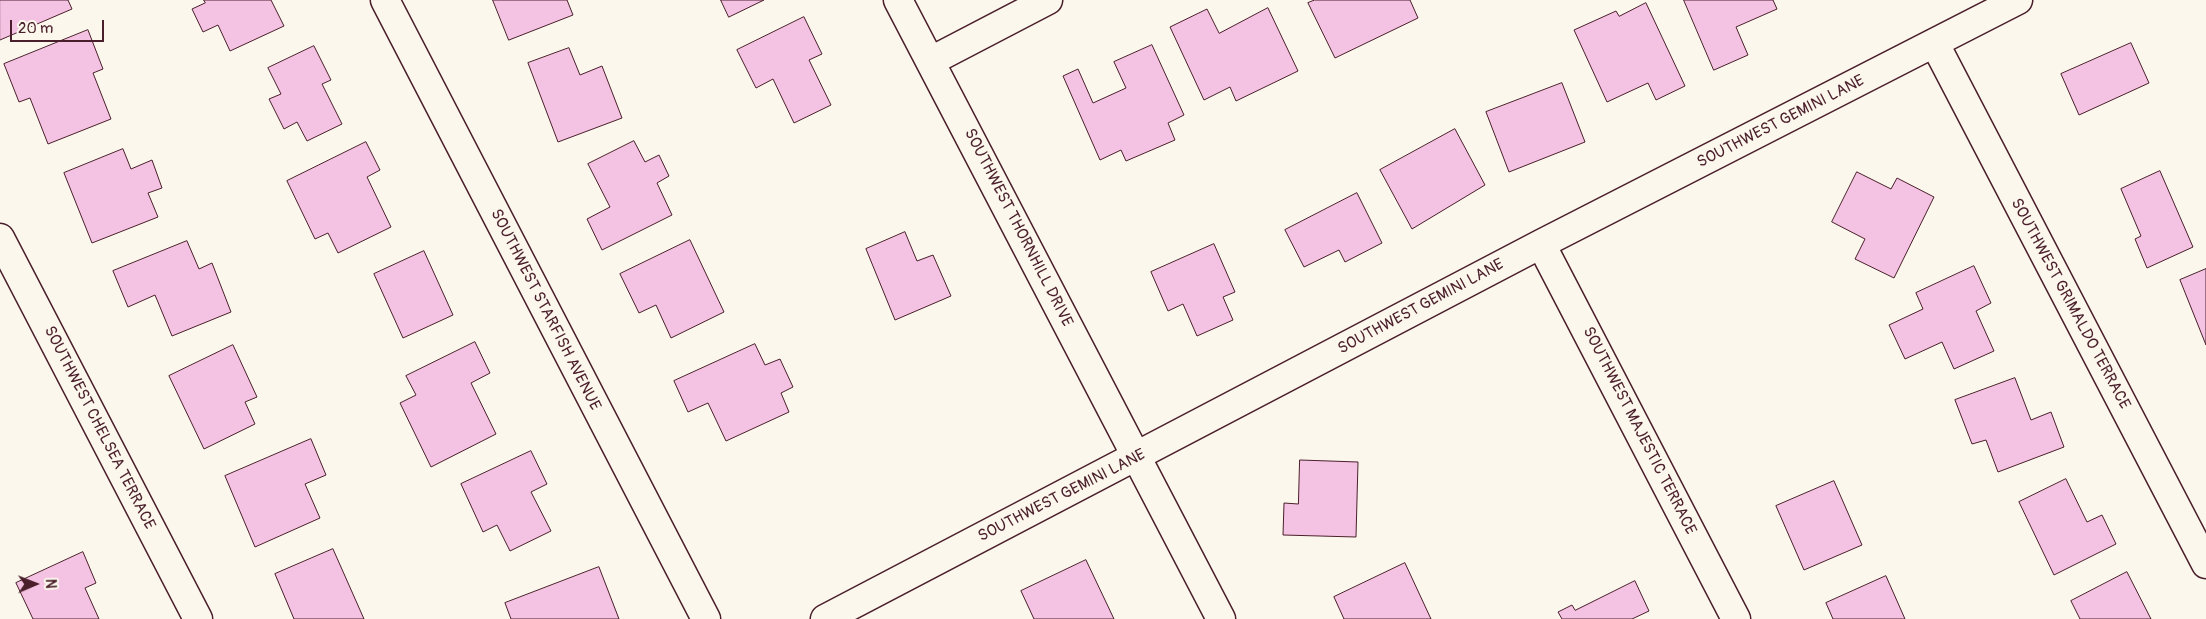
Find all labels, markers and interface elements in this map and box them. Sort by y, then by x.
scale bar [12,10,106,42]
text: 20 m [18,19,53,38]
street label: SOUTHWEST GEMINI LANE [1694,71,1868,173]
street label: SOUTHWEST THORNHILL DRIVE [960,126,1076,330]
street label: SOUTHWEST GRIMALDO TERRACE [2006,195,2134,413]
street label: SOUTHWEST STARFISH AVENUE [486,206,604,414]
street label: SOUTHWEST GEMINI LANE [1335,255,1507,359]
street label: SOUTHWEST CHELSEA TERRACE [39,323,159,533]
street label: SOUTHWEST MAJESTIC TERRACE [1578,324,1700,538]
street label: SOUTHWEST GEMINI LANE [975,445,1149,547]
north arrow [10,559,60,609]
text: N [42,579,59,589]

